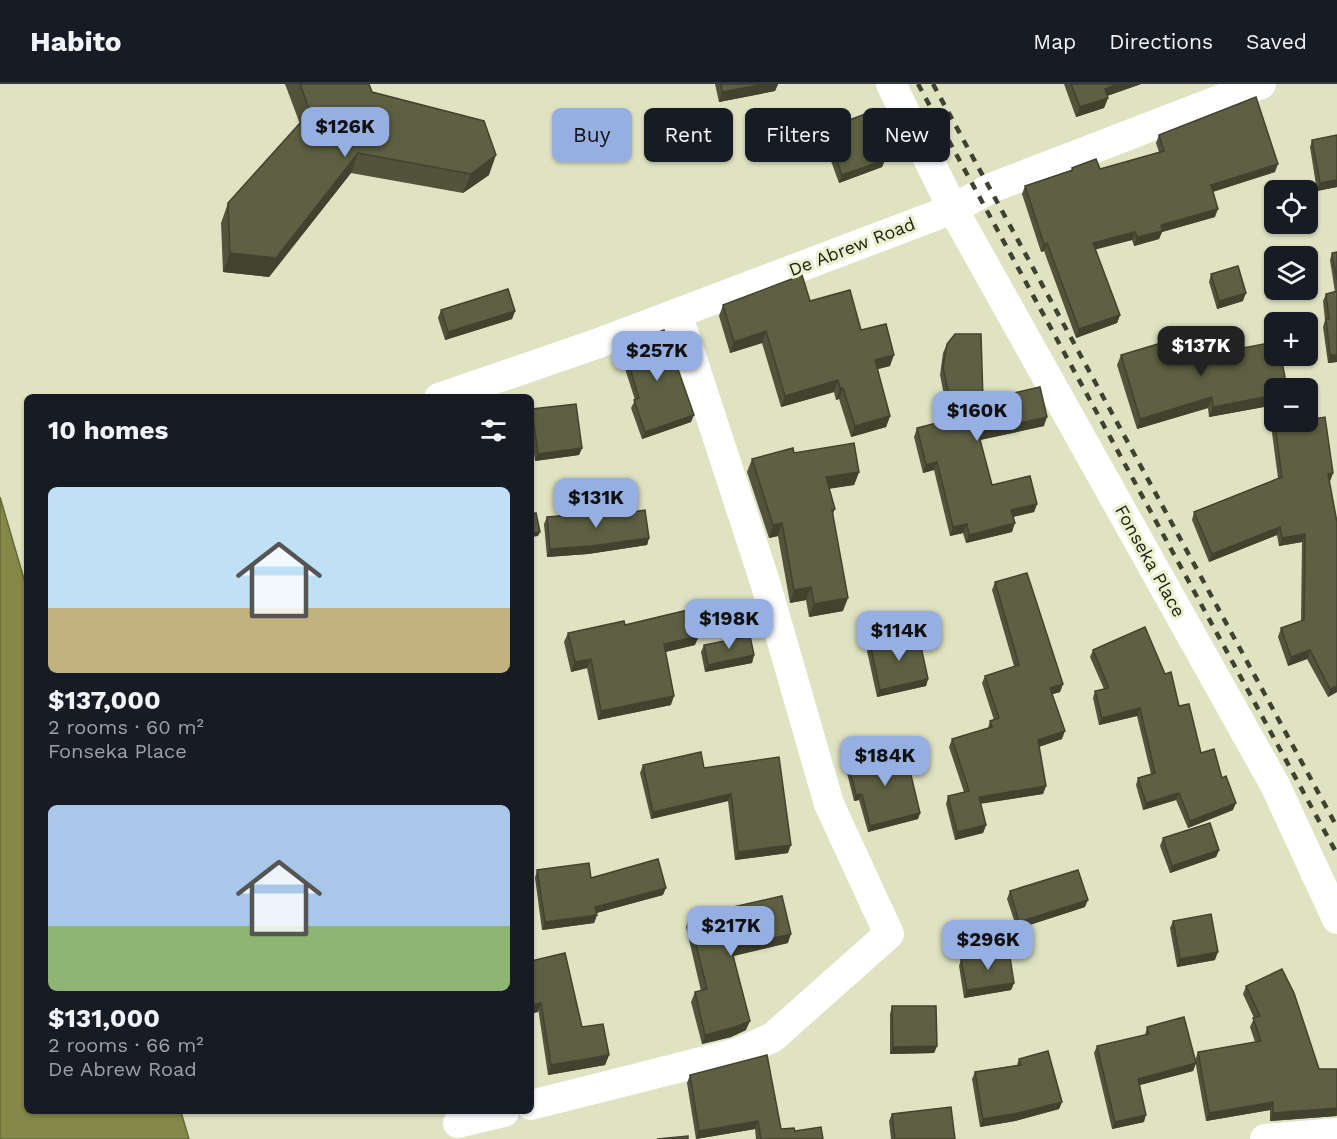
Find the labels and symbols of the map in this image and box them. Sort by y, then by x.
pin: $126K [303,107,387,158]
street label: De Abrew Road [786,213,918,280]
pin: $137K [1159,326,1243,377]
pin: $257K [615,331,699,382]
pin: $160K [935,391,1019,442]
pin: $131K [554,478,638,529]
street label: Fonseka Place [1111,501,1190,620]
pin: $198K [687,599,771,650]
pin: $114K [857,611,941,662]
pin: $184K [843,736,927,787]
pin: $217K [689,906,773,957]
pin: $296K [946,920,1030,971]

